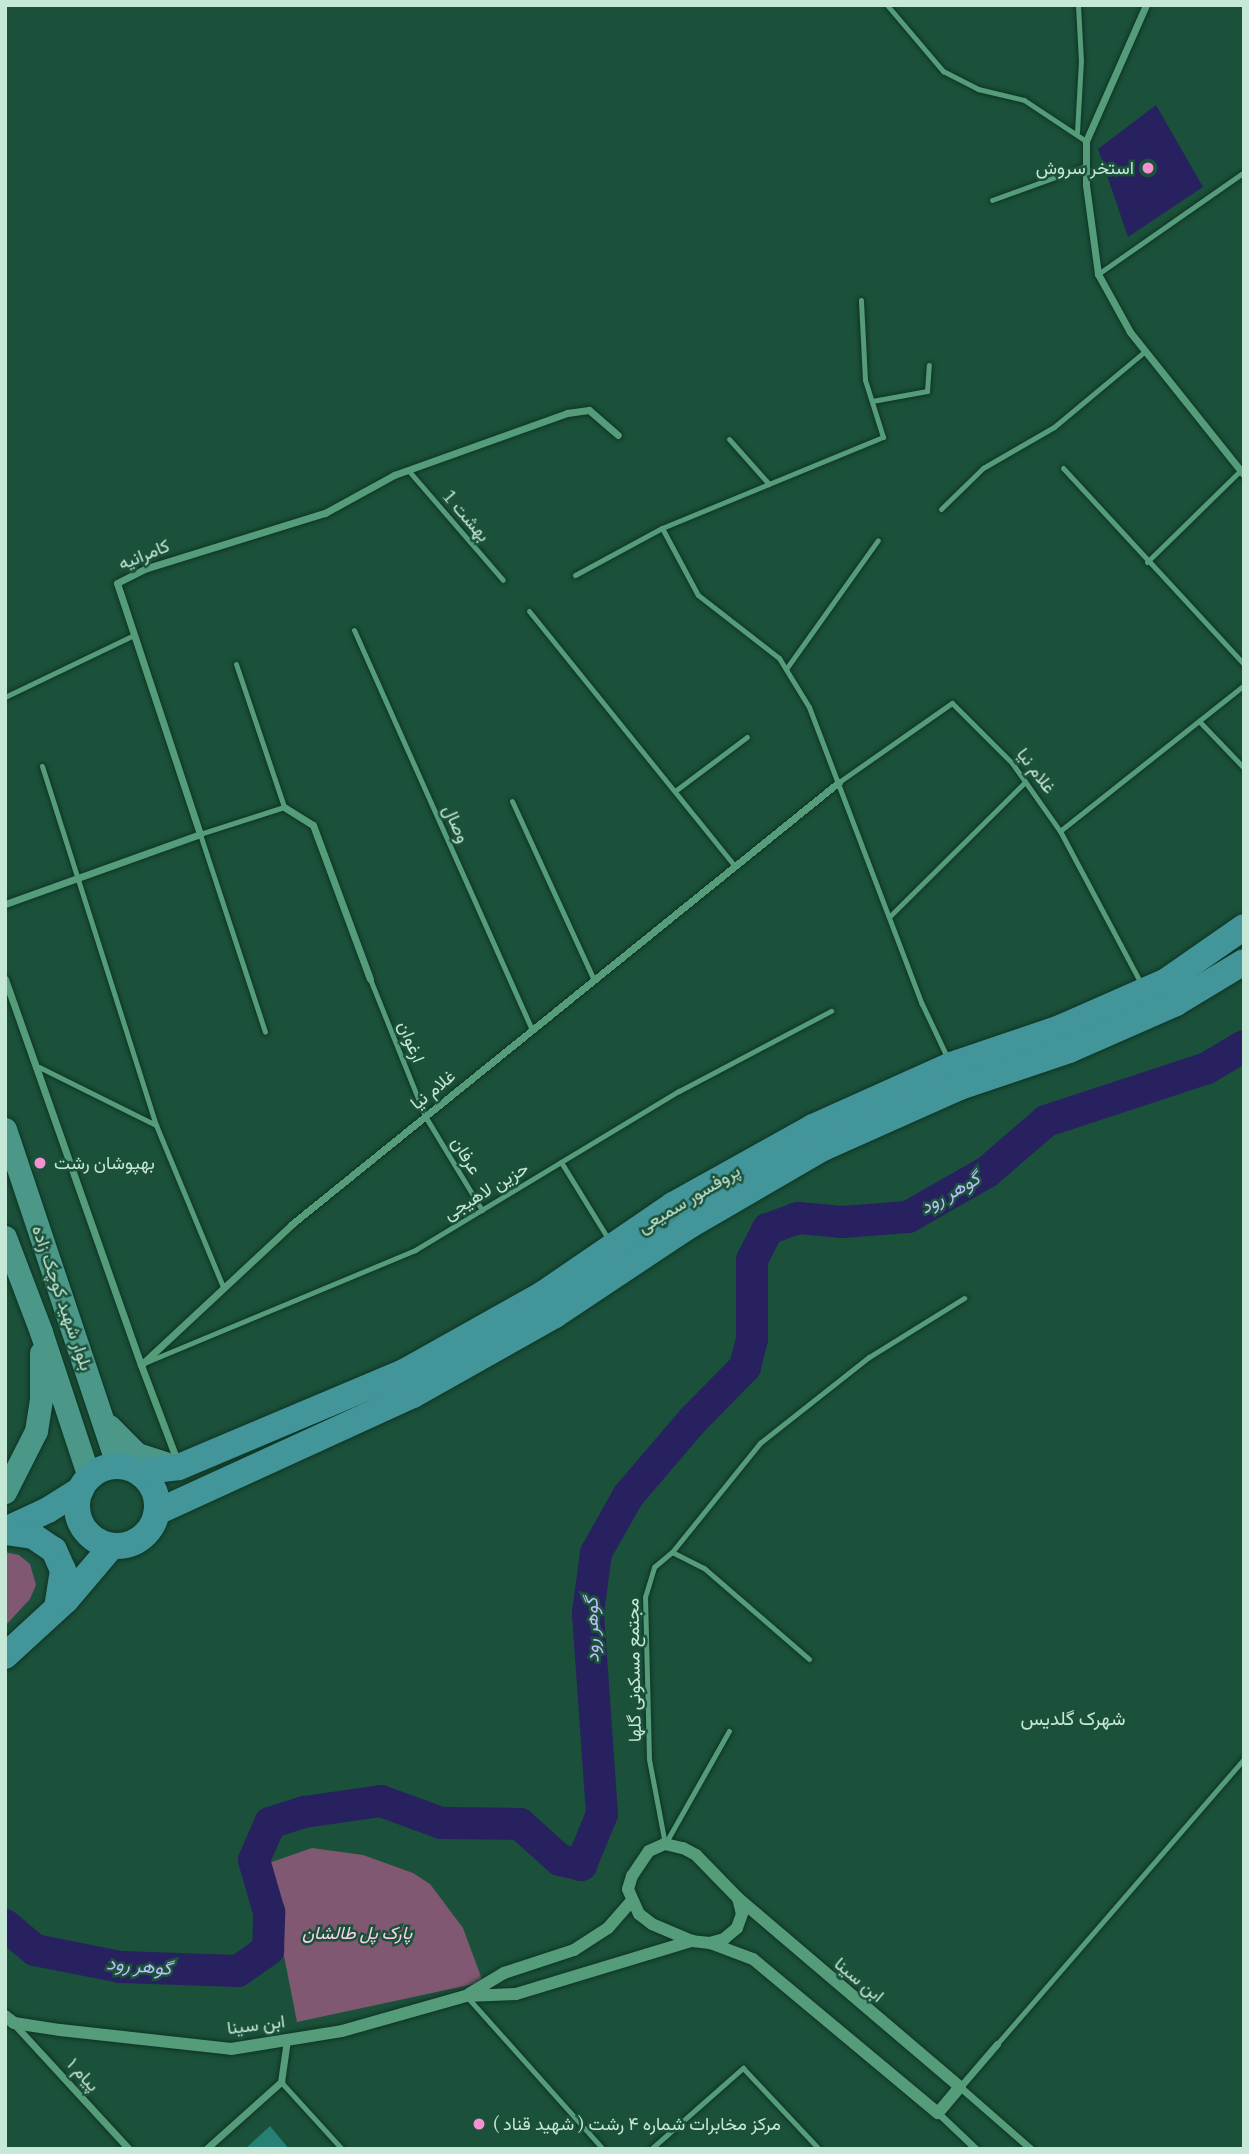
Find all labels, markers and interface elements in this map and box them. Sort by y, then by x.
place label: استخر سروش [1036,157,1134,179]
marker: استخر سروش [1140,160,1156,176]
street label: بهشت 1 [438,486,494,546]
street label: کامرانیه [115,535,173,575]
street label: غلام نیا [1012,744,1060,798]
street label: وصال [438,802,474,846]
street label: ارغوان [393,1018,429,1066]
street label: غلام نیا [406,1065,460,1115]
street label: عرفان [446,1133,486,1179]
place label: بهپوشان رشت [54,1152,155,1174]
marker: بهپوشان رشت [32,1155,48,1171]
street label: حزین لاهیجی [439,1157,533,1225]
street label: پروفسور سمیعی [634,1160,744,1238]
water label: گوهر رود [916,1167,984,1219]
street label: بلوار شهید کوچک زاده [27,1222,97,1374]
water label: گوهر رود [580,1597,604,1663]
street label: مجتمع مسکونی گلها [622,1598,646,1742]
district label: شهرک گلدیس [1020,1708,1126,1730]
park label: پارک پل طالشان [302,1922,412,1944]
water label: گوهر رود [106,1952,172,1980]
street label: ابن سینا [830,1953,888,2007]
street label: ابن سینا [226,2011,286,2039]
street label: پیام ۱ [62,2054,104,2096]
place label: مرکز مخابرات شماره ۴ رشت ( شهید قناد ) [493,2113,781,2135]
marker: مرکز مخابرات شماره ۴ رشت ( شهید قناد ) [471,2116,487,2132]

